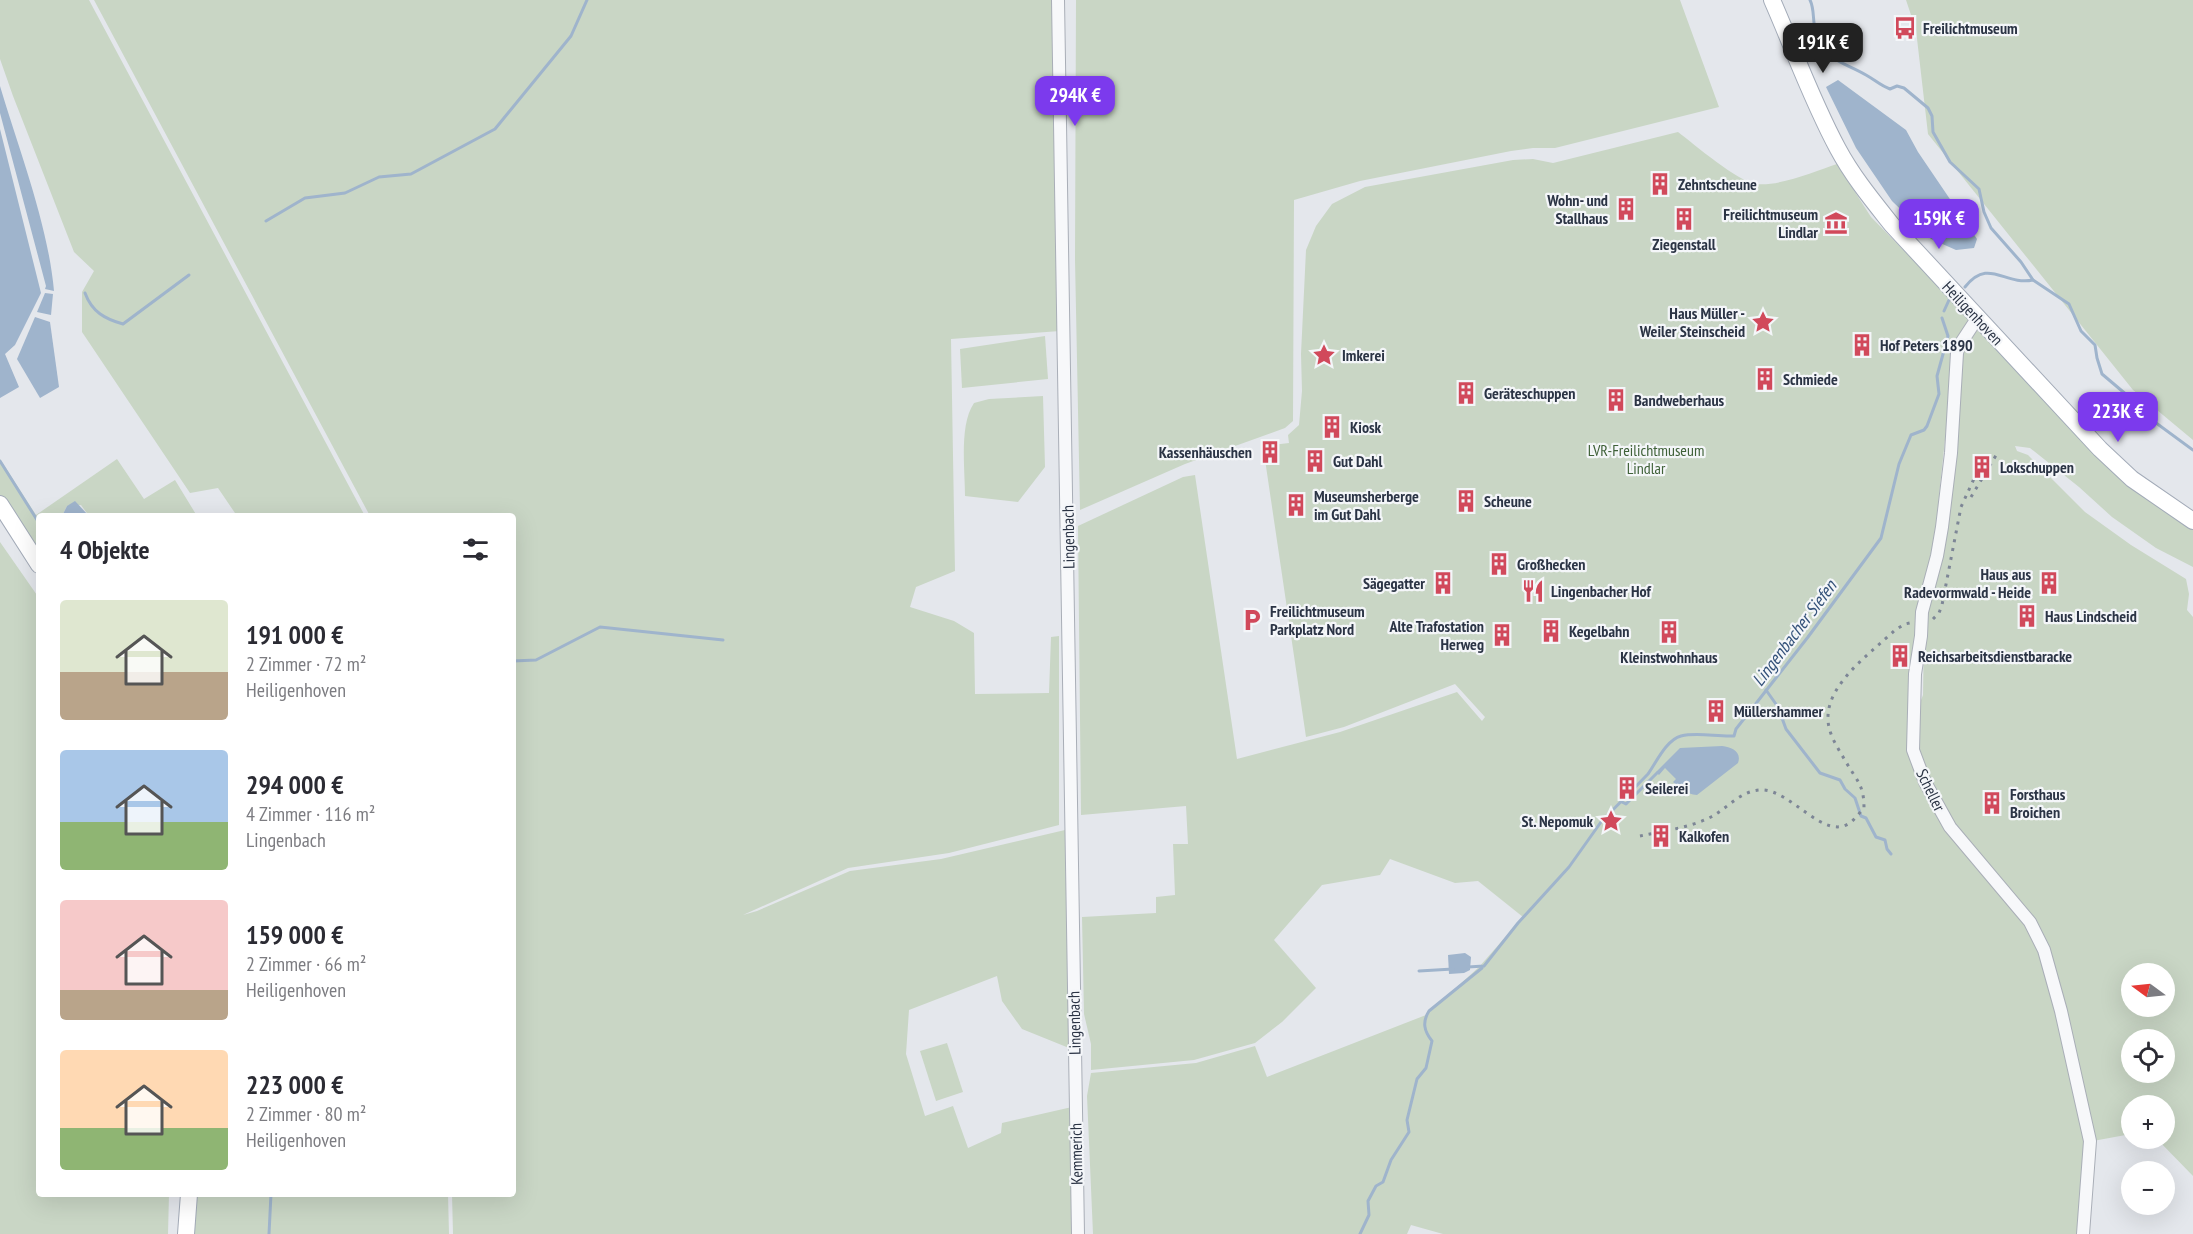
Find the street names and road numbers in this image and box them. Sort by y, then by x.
street label: Heiligenhoven [1938,277,2008,349]
street label: Lingenbach [1057,505,1079,569]
street label: Scheller [1912,766,1950,815]
street label: Lingenbach [1063,991,1085,1055]
street label: Kemmerich [1065,1123,1087,1185]

